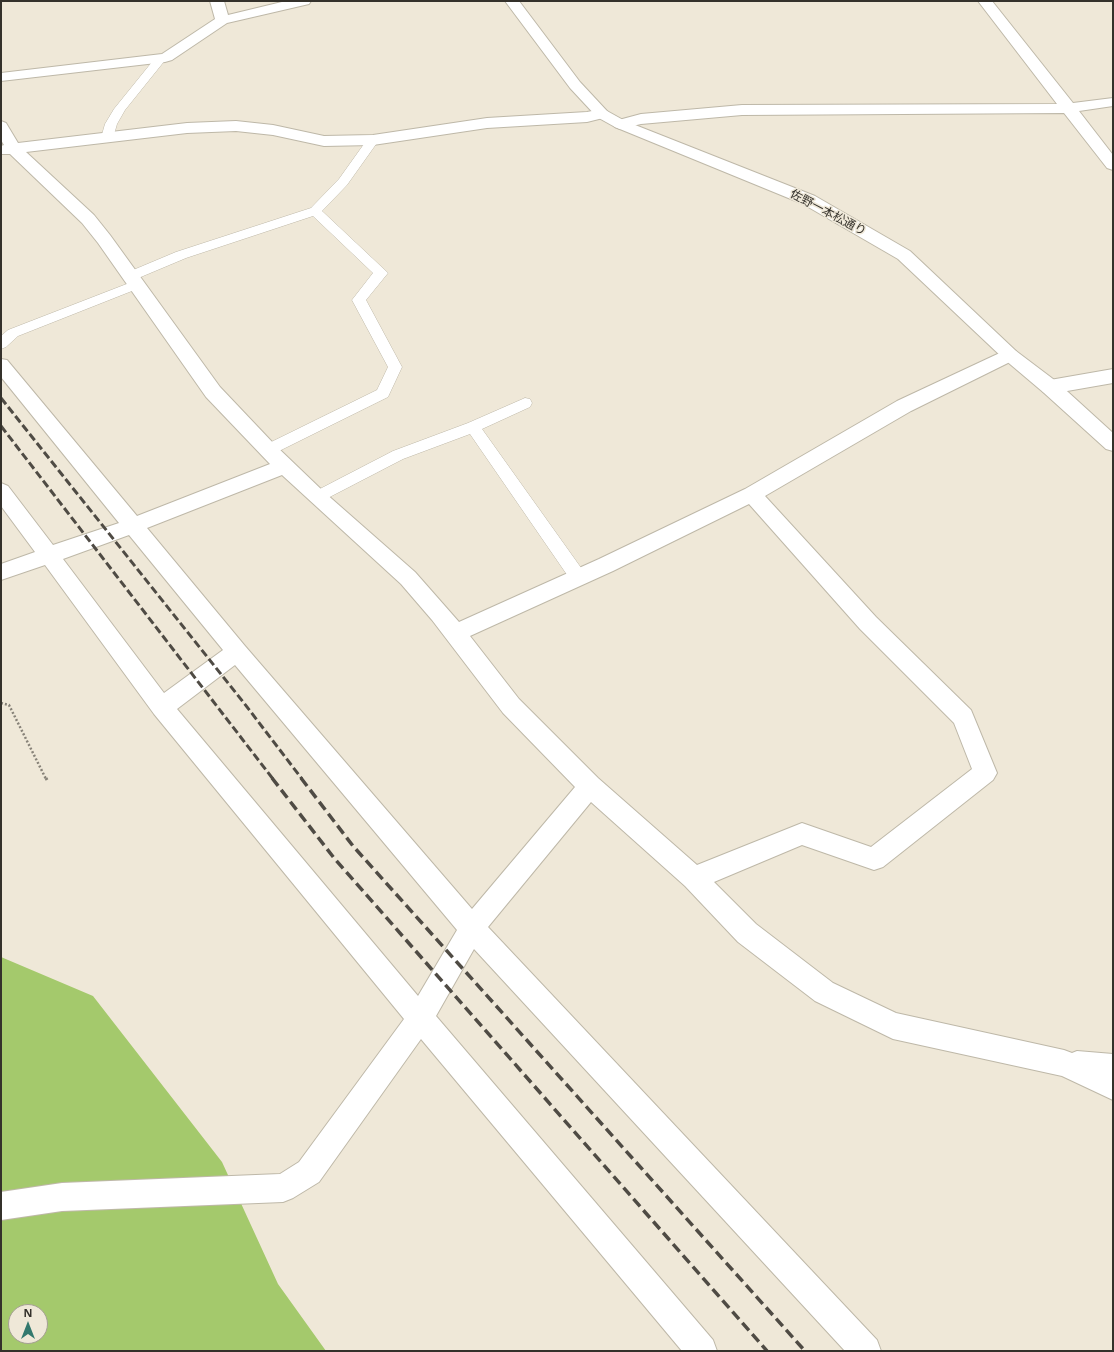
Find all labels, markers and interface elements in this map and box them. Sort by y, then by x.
street label: 佐野一本松通り [788,187,868,239]
north arrow [8,1304,48,1344]
text: N [24,1305,32,1320]

